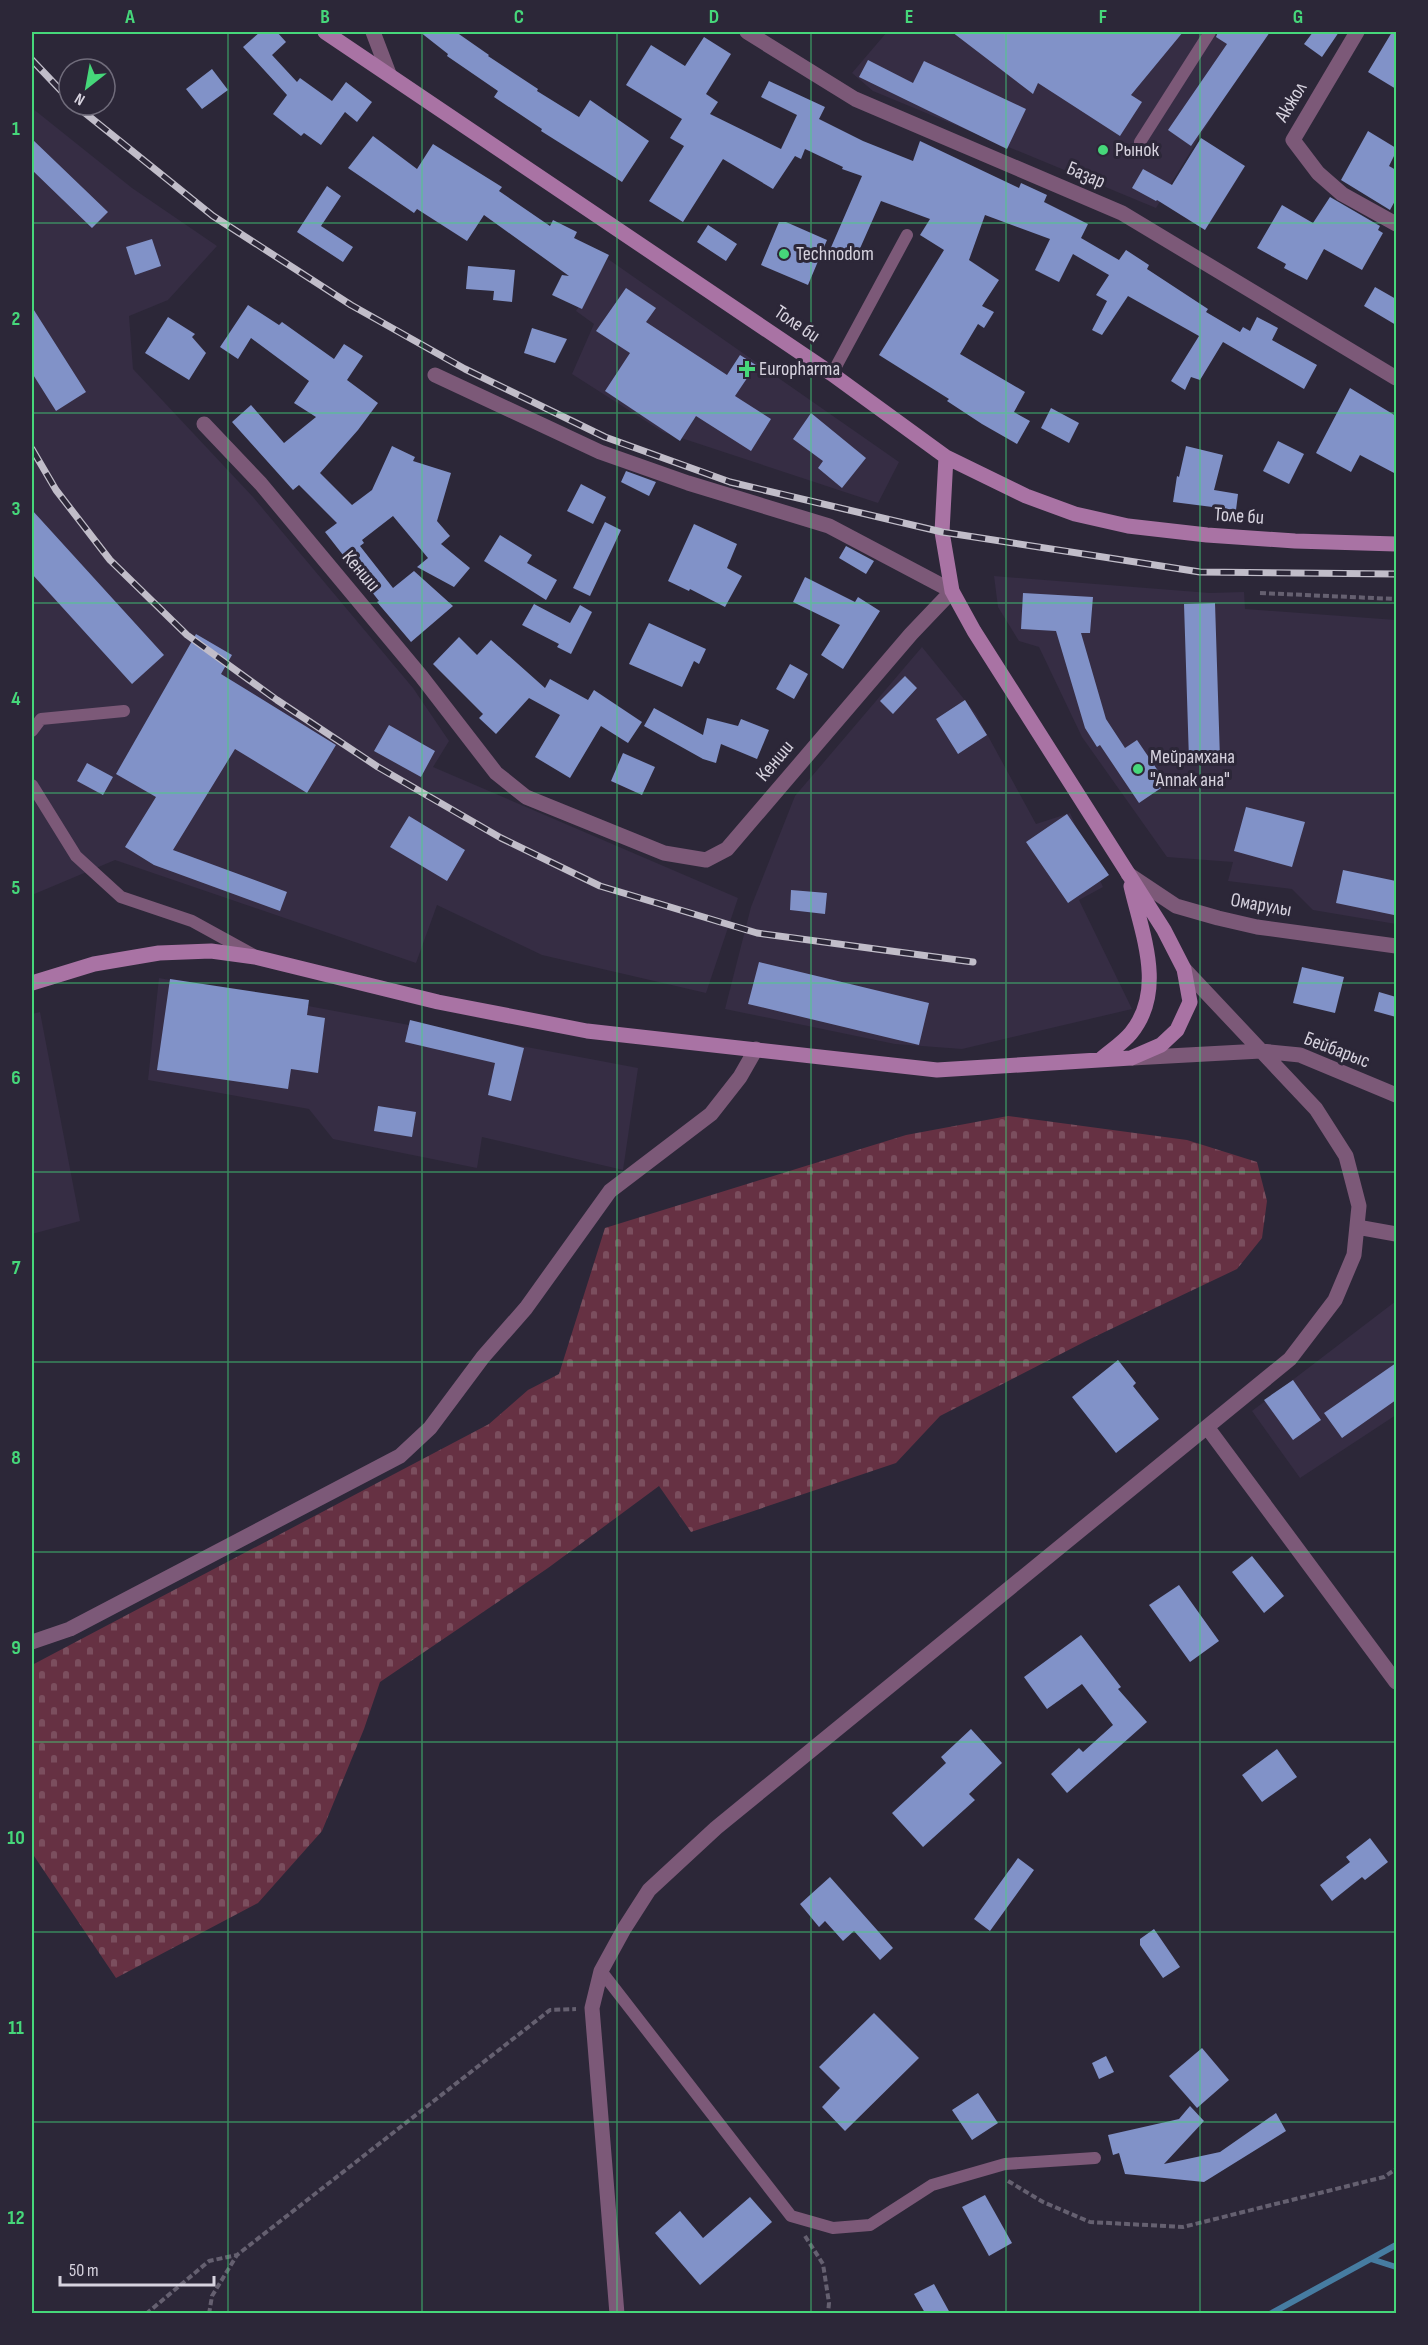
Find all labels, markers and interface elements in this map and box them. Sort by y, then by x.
text: A [124,5,135,29]
text: B [320,5,330,29]
text: C [514,5,524,29]
text: D [709,5,719,29]
text: E [905,5,913,29]
text: F [1099,5,1107,29]
text: G [1293,5,1303,29]
north arrow [57,57,117,117]
street label: Акжол [1269,78,1312,127]
text: N [71,88,89,109]
text: 1 [12,117,20,141]
place label: Рынок [1115,138,1160,162]
marker: Рынок [1096,143,1110,157]
street label: Базар [1063,156,1109,194]
place label: Technodom [796,242,874,266]
marker: Technodom [777,247,791,261]
street label: Толе би [770,300,824,348]
text: 2 [12,307,20,331]
place label: Europharma [759,357,840,381]
marker: Europharma [740,362,754,376]
text: 3 [12,497,21,521]
street label: Толе би [1213,502,1265,530]
street label: Кенши [337,546,385,596]
text: 4 [11,687,21,711]
street label: Кенши [751,736,799,786]
place label: Мейрамхана "Аппак ана" [1150,745,1235,792]
marker: Мейрамхана "Аппак ана" [1131,762,1145,776]
text: 5 [12,876,21,900]
street label: Омарулы [1229,888,1293,922]
street label: Бейбарыс [1301,1026,1373,1074]
text: 6 [11,1066,21,1090]
text: 7 [12,1256,21,1280]
text: 8 [11,1446,21,1470]
text: 9 [11,1636,21,1660]
text: 10 [7,1826,25,1850]
text: 11 [8,2016,24,2040]
text: 12 [8,2206,24,2230]
scale bar [60,2249,214,2287]
text: 50 m [69,2260,99,2281]

